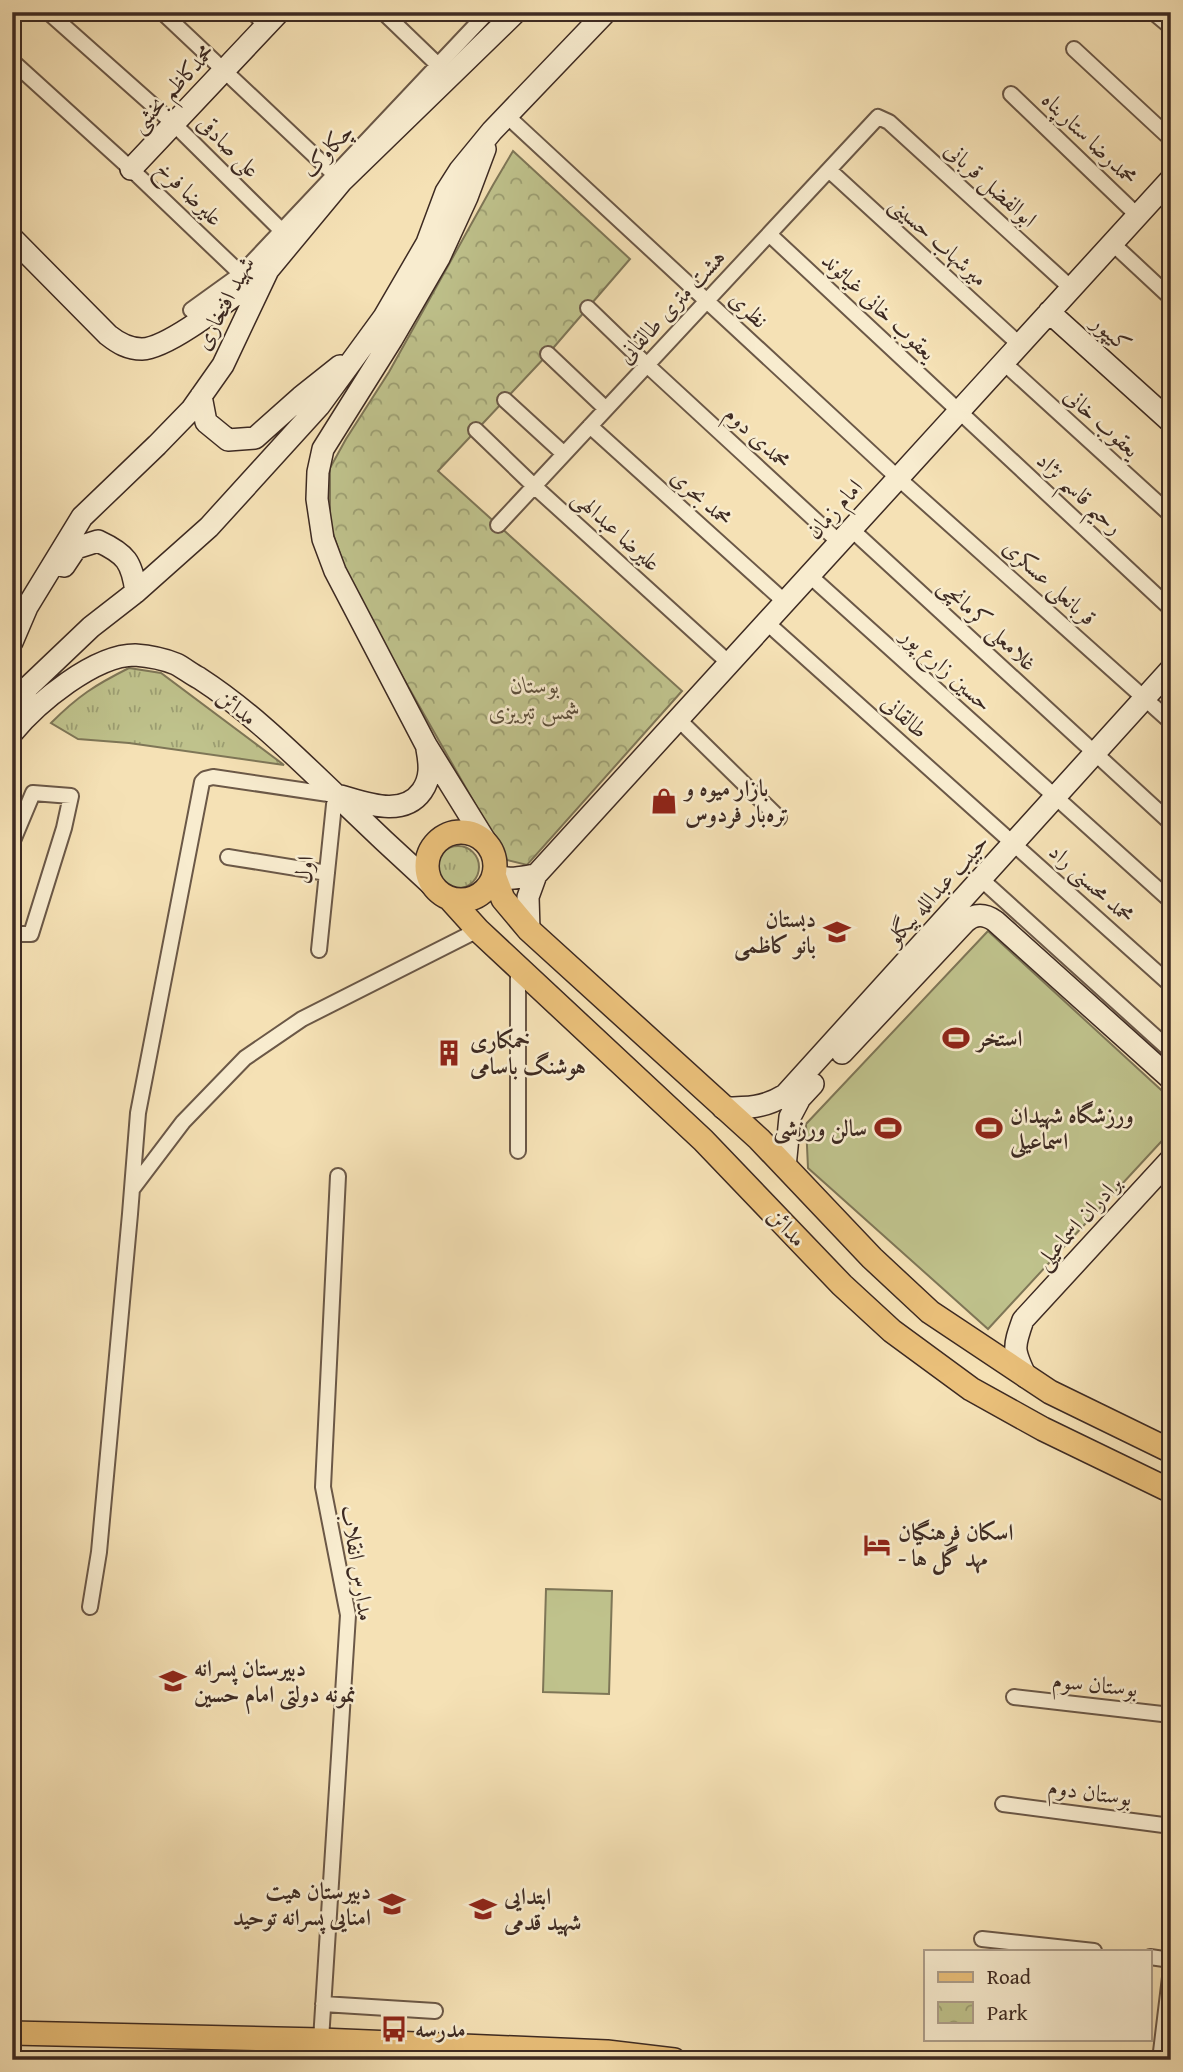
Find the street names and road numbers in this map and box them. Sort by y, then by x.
street label: محمدکاظم بخشی [122,36,226,144]
street label: محمدرضا ستارپناه [1034,83,1146,193]
street label: علی صادقی [189,107,268,186]
street label: چکاوک [293,115,360,184]
street label: ابوالفضل قربانی [937,133,1045,235]
street label: علیرضا فرخ [146,152,231,237]
street label: میرشهاب حسینی [883,187,996,294]
street label: هشت متری طالقانی [609,241,733,370]
street label: یعقوب خانی غیاثوند [815,244,945,369]
street label: شهید افتخاری [185,250,262,355]
street label: نظری [723,282,776,335]
street label: کیپور [1084,304,1140,359]
street label: یعقوب خانی [1057,379,1149,466]
street label: محمدی دوم [715,397,799,479]
street label: رحیم قاسم نژاد [1025,444,1131,547]
street label: محمد بحری [664,460,741,533]
street label: امام زمان [798,471,873,549]
street label: علیرضا عبدالهی [566,481,669,578]
street label: قربانعلی عسکری [995,531,1105,634]
street label: غلامعلی کرمانچی [930,569,1045,680]
street label: حسین زارع پور [890,617,1000,722]
street label: مدائن [210,680,265,733]
street label: طالقانی [875,686,936,746]
street label: حبیب عبدالله بیگلو [876,826,996,953]
street label: محمد محسنی راد [1042,835,1143,930]
street label: اول [286,854,321,886]
street label: برادران اسماعیلی [1026,1167,1130,1277]
street label: مدائن [760,1199,814,1254]
street label: مدارس انقلاب [333,1503,384,1623]
street label: بوستان سوم [1050,1663,1139,1708]
street label: بوستان دوم [1045,1769,1134,1818]

